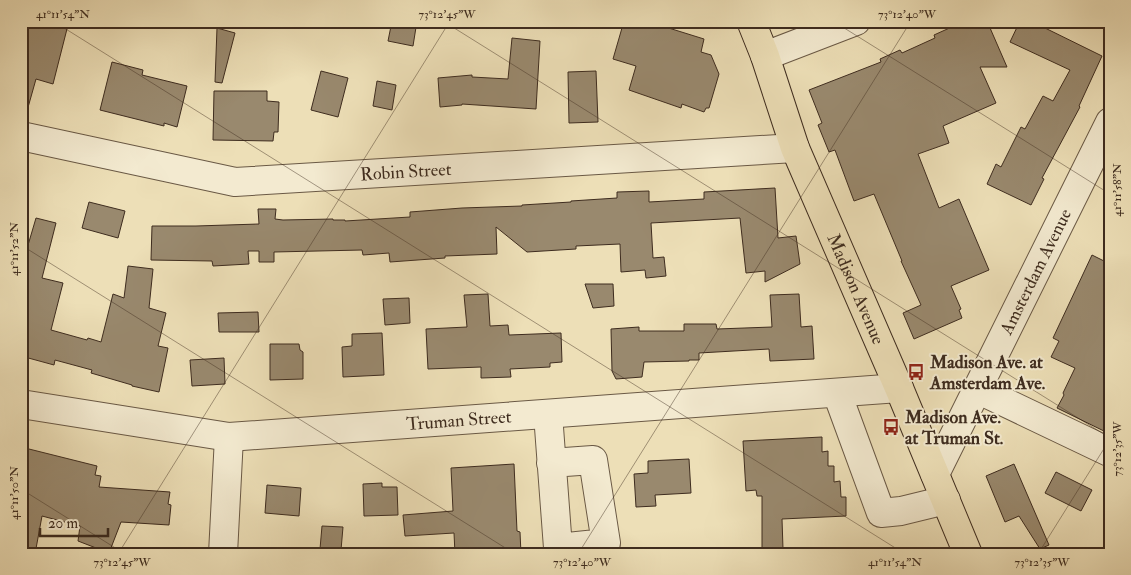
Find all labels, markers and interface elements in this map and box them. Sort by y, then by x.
text: 41°11'54"N [36,7,90,22]
text: 73°12'45"W [419,7,476,22]
text: 73°12'40"W [878,7,937,22]
street label: Robin Street [359,158,452,186]
text: 41°11'58"N [1110,163,1125,217]
street label: Amsterdam Avenue [995,205,1077,340]
text: 41°11'52"N [7,222,22,276]
street label: Madison Avenue [821,230,890,348]
place label: Madison Ave. at Amsterdam Ave. [929,351,1046,395]
bus stop icon: Madison Ave. at Amsterdam Ave. [906,362,926,382]
street label: Truman Street [405,405,512,436]
place label: Madison Ave. at Truman St. [904,406,1004,450]
bus stop icon: Madison Ave. at Truman St. [881,417,901,437]
text: 73°12'35"W [1110,421,1125,477]
text: 41°11'50"N [7,466,22,520]
scale bar [40,505,108,537]
text: 20 m [48,514,78,533]
text: 73°12'45"W [94,555,151,570]
text: 73°12'40"W [553,555,612,570]
text: 41°11'54"N [868,555,922,570]
text: 73°12'35"W [1014,555,1070,570]

